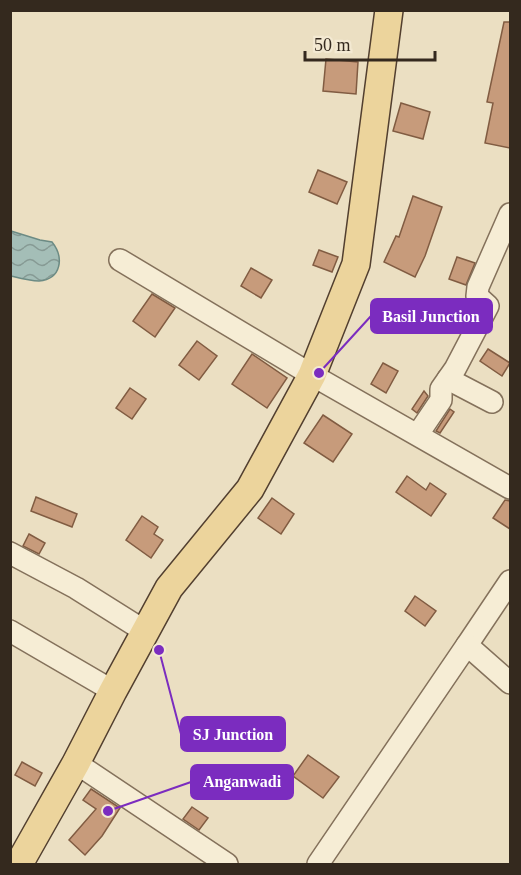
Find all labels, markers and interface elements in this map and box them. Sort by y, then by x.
scale bar [305,24,436,62]
text: 50 m [314,35,351,55]
callout: Basil Junction [371,299,492,333]
text: Basil Junction [382,308,480,325]
callout: SJ Junction [181,717,285,751]
text: SJ Junction [193,726,273,743]
callout: Anganwadi [191,765,293,799]
text: Anganwadi [203,773,282,791]

